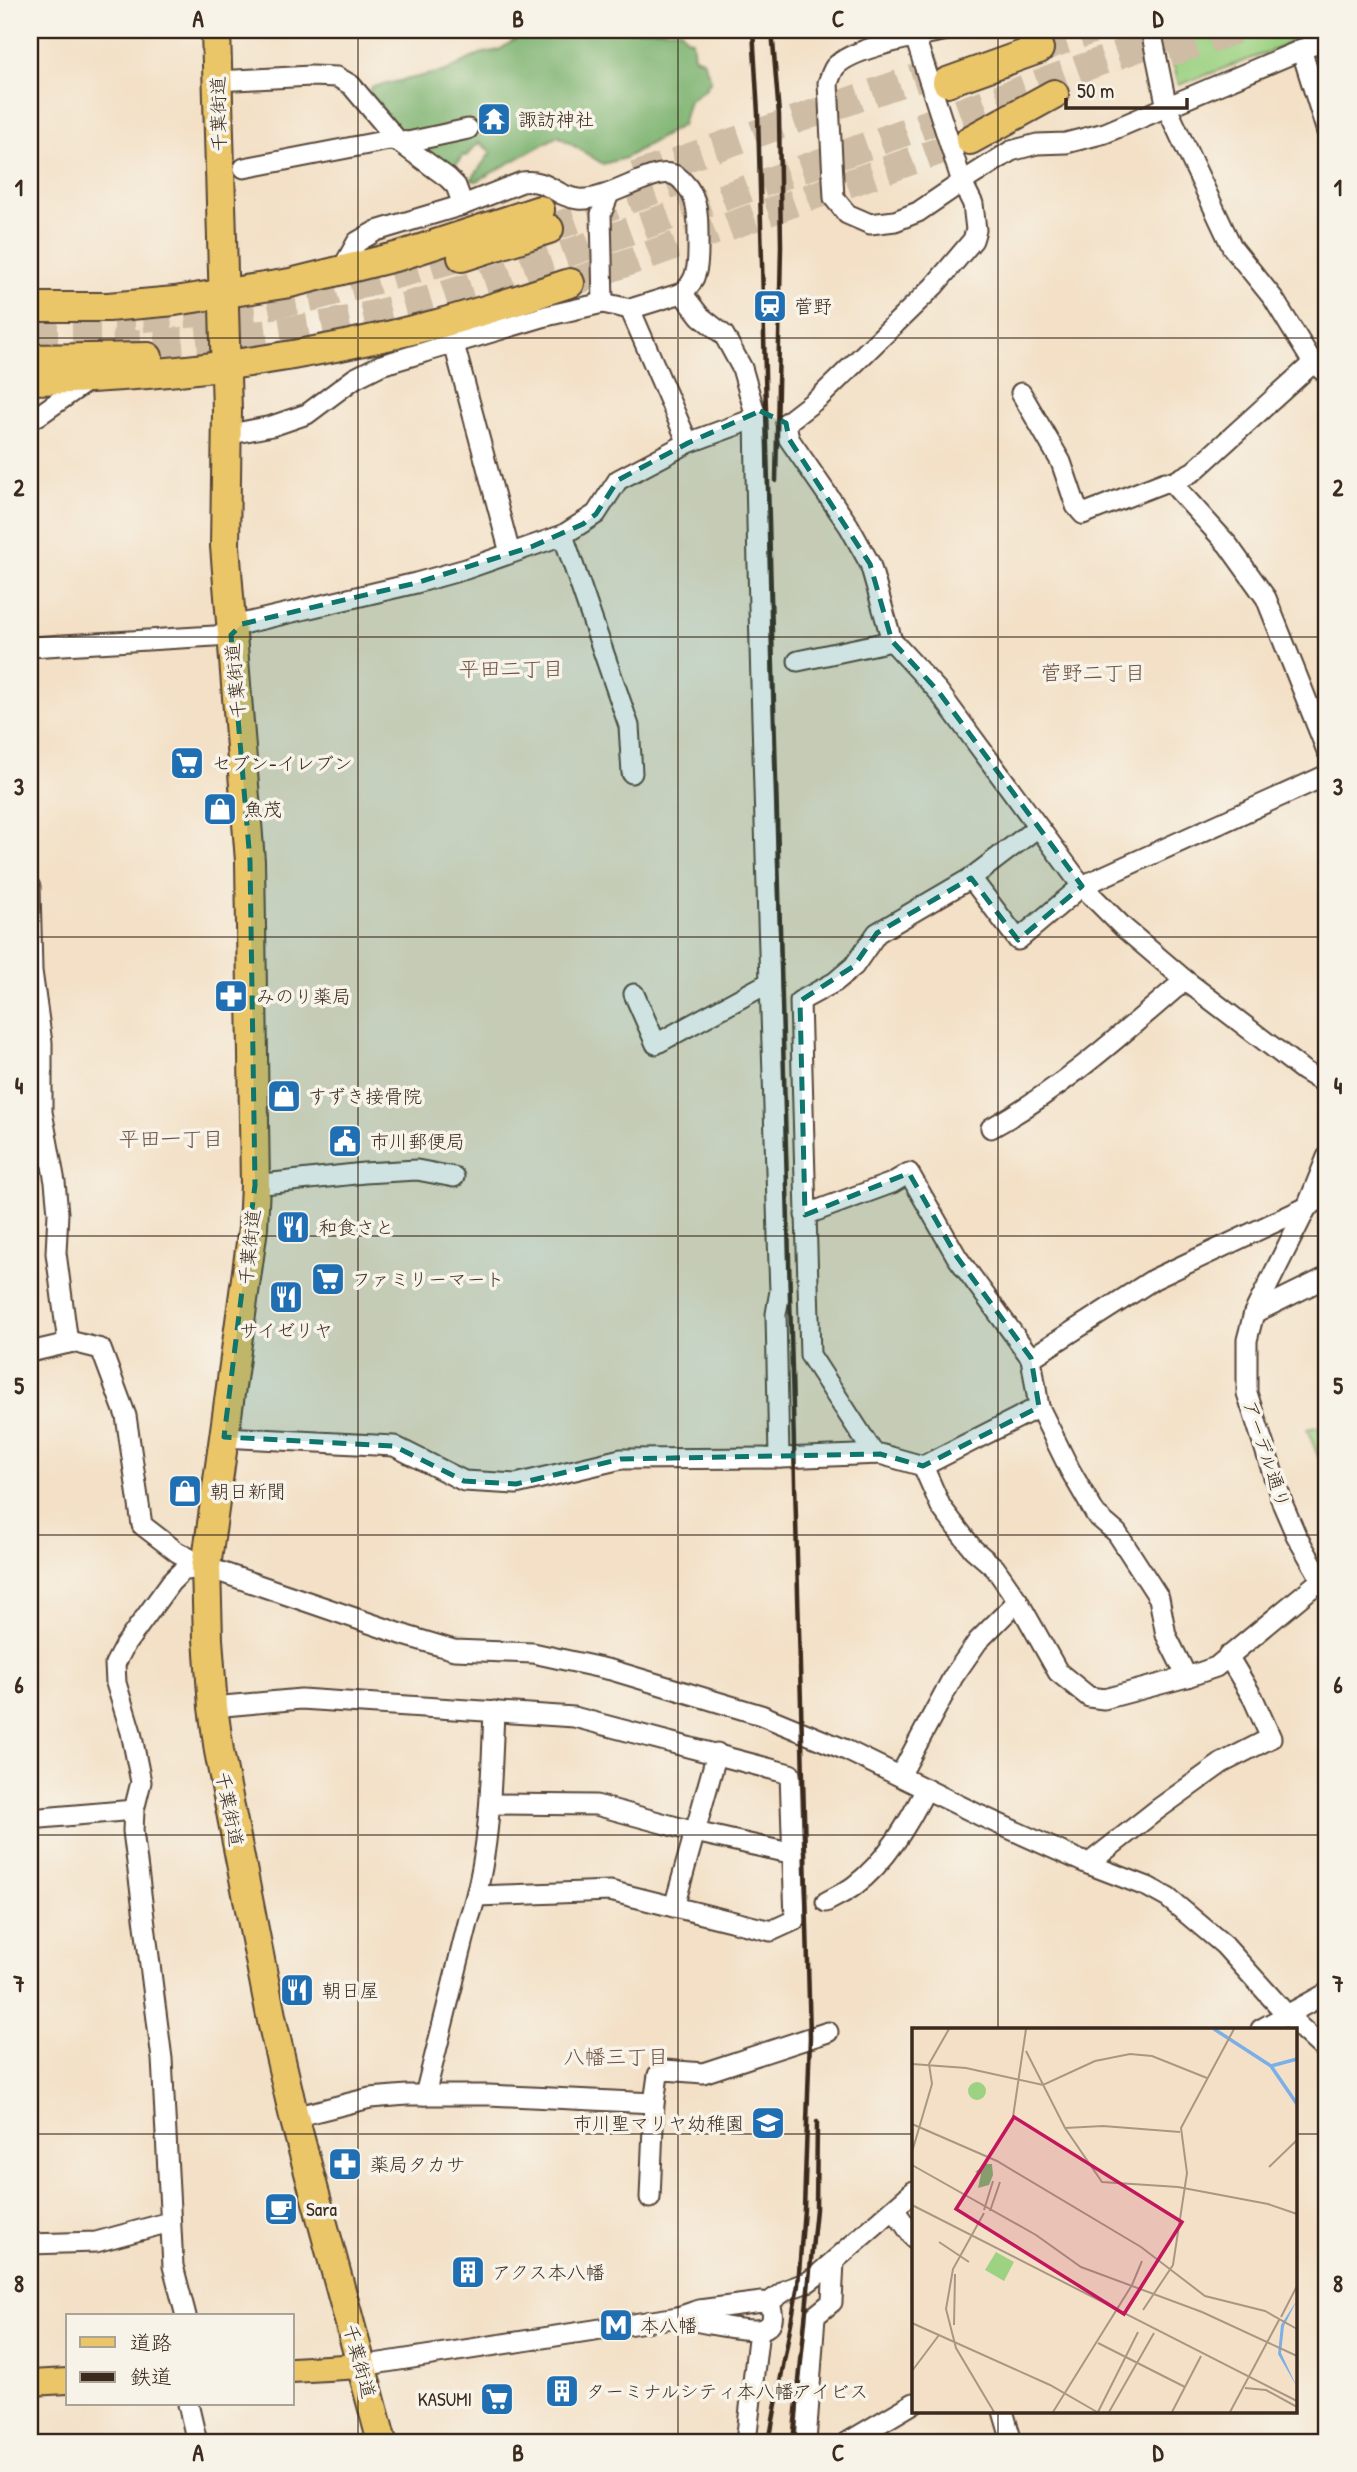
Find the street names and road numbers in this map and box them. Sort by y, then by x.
street label: 千葉街道 [204,76,232,152]
street label: 千葉街道 [219,642,251,720]
street label: 千葉街道 [232,1208,266,1286]
street label: アーデル通り [1237,1397,1297,1511]
street label: 千葉街道 [210,1769,250,1849]
street label: 千葉街道 [338,2321,382,2401]

